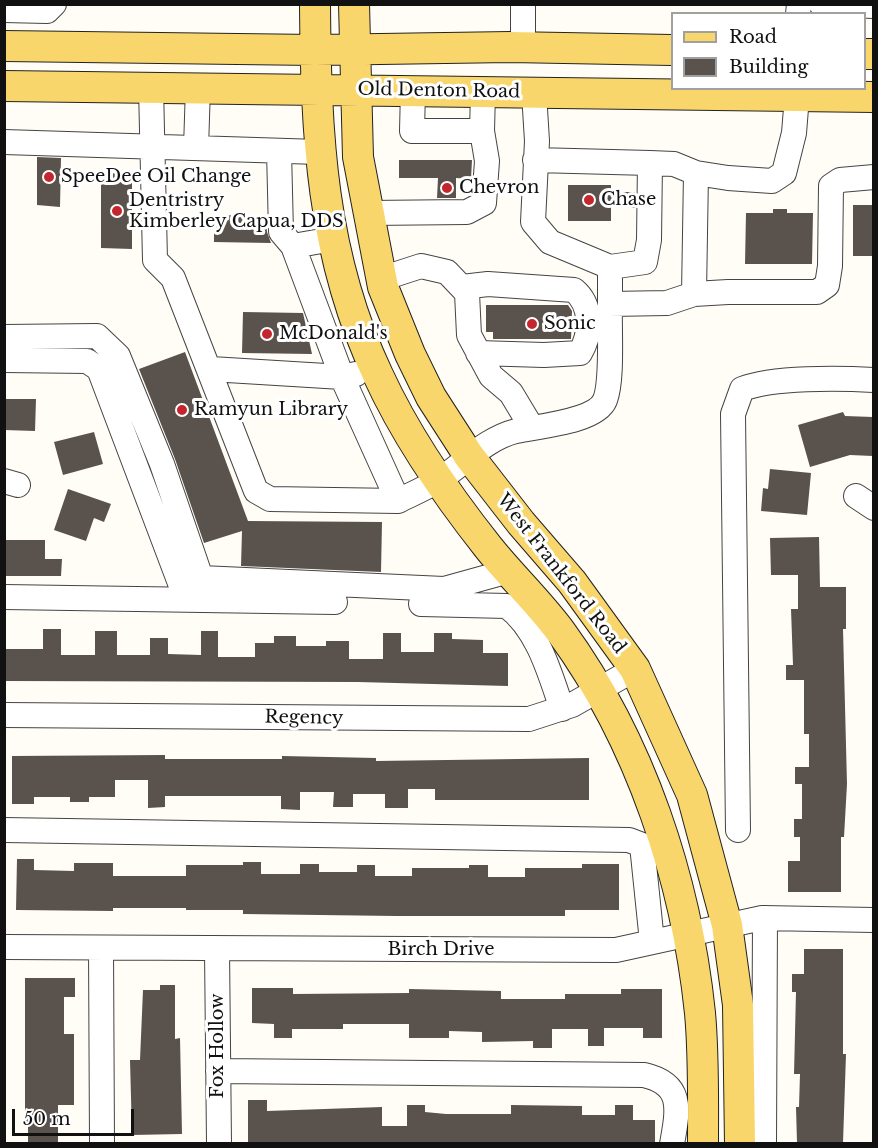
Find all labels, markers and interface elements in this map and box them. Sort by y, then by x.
legend [671,12,866,90]
text: Road [729,26,777,48]
text: Building [729,56,808,78]
street label: Old Denton Road [357,79,521,103]
place label: SpeeDee Oil Change [61,166,251,188]
marker: SpeeDee Oil Change [42,170,56,184]
place label: Chevron [459,177,539,199]
marker: Chevron [440,181,454,195]
place label: Chase [601,189,656,211]
place label: Dentristry Kimberley Capua, DDS [129,190,344,232]
marker: Chase [582,193,596,207]
marker: Dentristry Kimberley Capua, DDS [110,204,124,218]
place label: Sonic [544,313,596,335]
marker: Sonic [525,317,539,331]
place label: McDonald's [279,323,388,345]
marker: McDonald's [260,327,274,341]
place label: Ramyun Library [194,399,348,421]
marker: Ramyun Library [175,403,189,417]
street label: West Frankford Road [492,490,630,658]
street label: Regency [264,707,344,729]
street label: Birch Drive [388,939,494,961]
street label: Fox Hollow [207,993,229,1099]
scale bar [15,1097,136,1135]
text: 50 m [23,1108,71,1130]

